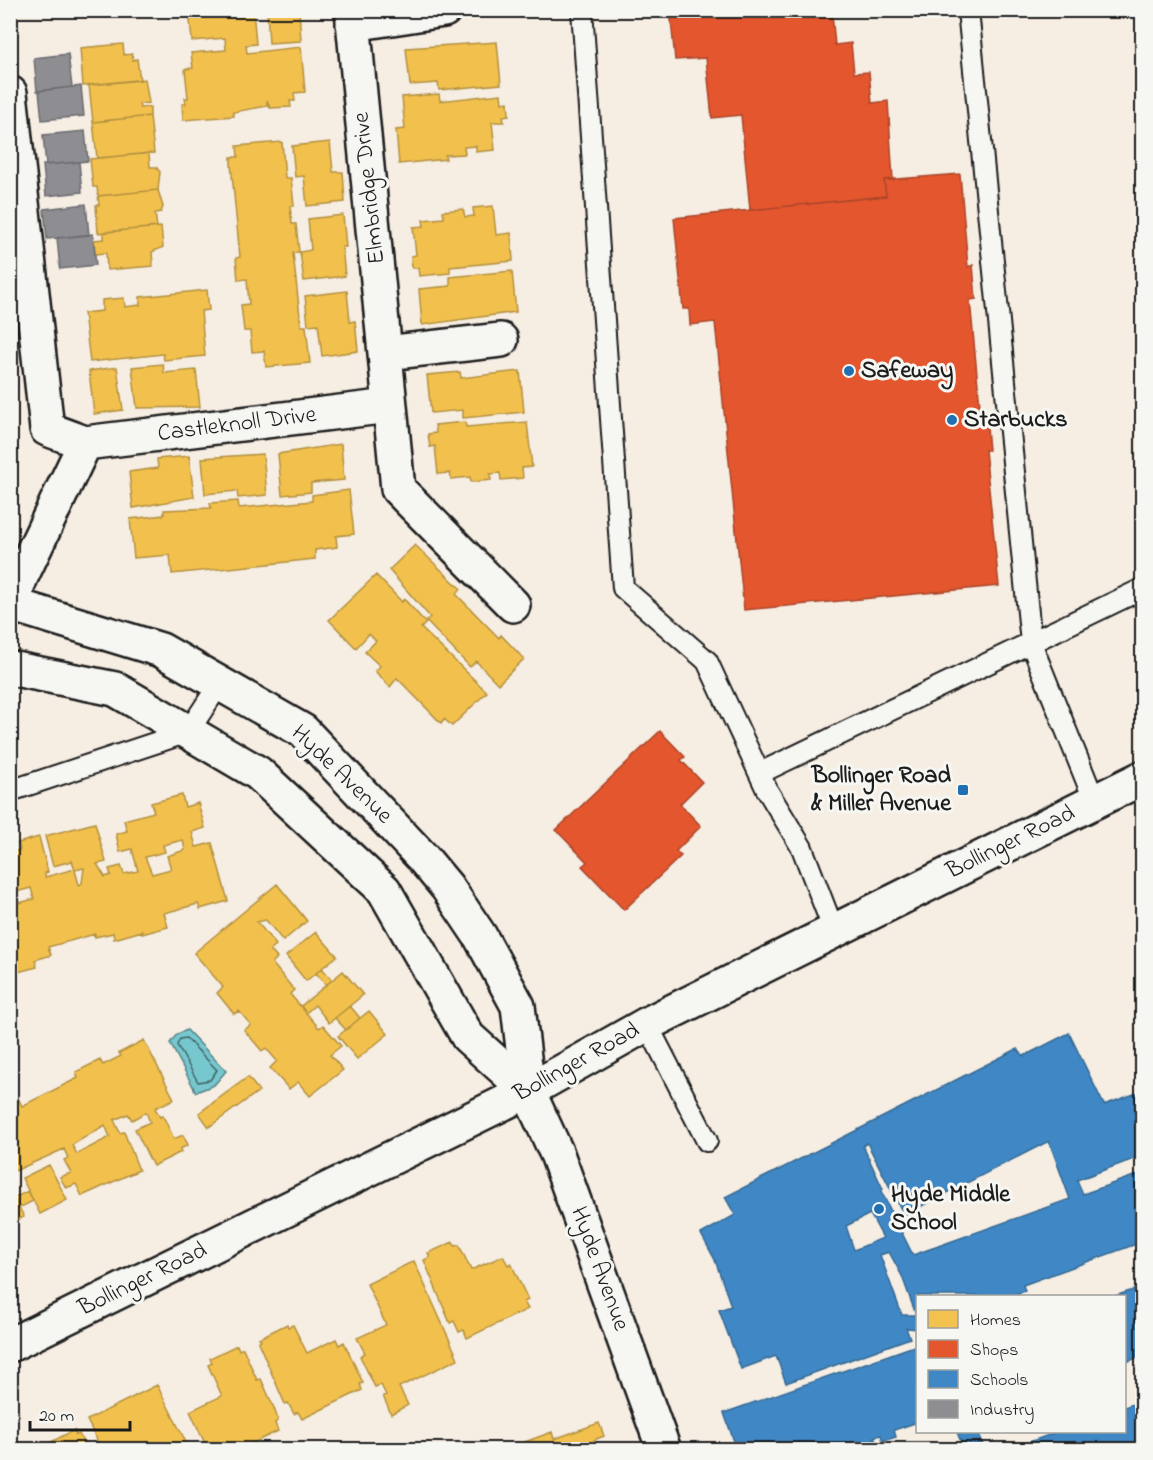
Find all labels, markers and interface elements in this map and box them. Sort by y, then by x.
street label: Elmbridge Drive [345,110,395,266]
place label: Safeway [861,354,953,390]
marker: Safeway [842,364,856,378]
street label: Castleknoll Drive [156,398,319,452]
place label: Starbucks [964,403,1068,438]
marker: Starbucks [945,413,959,427]
street label: Hyde Avenue [281,717,400,834]
place label: Bollinger Road & Miller Avenue [810,759,952,822]
marker: Bollinger Road & Miller Avenue [956,783,970,797]
street label: Bollinger Road [940,797,1082,890]
street label: Bollinger Road [507,1014,647,1113]
place label: Hyde Middle School [891,1178,1011,1241]
street label: Hyde Avenue [559,1202,638,1337]
marker: Hyde Middle School [872,1202,886,1216]
street label: Bollinger Road [72,1234,214,1327]
legend [916,1295,1126,1433]
text: Homes [970,1308,1021,1334]
text: Shops [970,1338,1018,1364]
text: Schools [970,1368,1028,1394]
scale bar [30,1394,130,1432]
text: Industry [970,1398,1034,1424]
text: 20 m [39,1404,74,1430]

